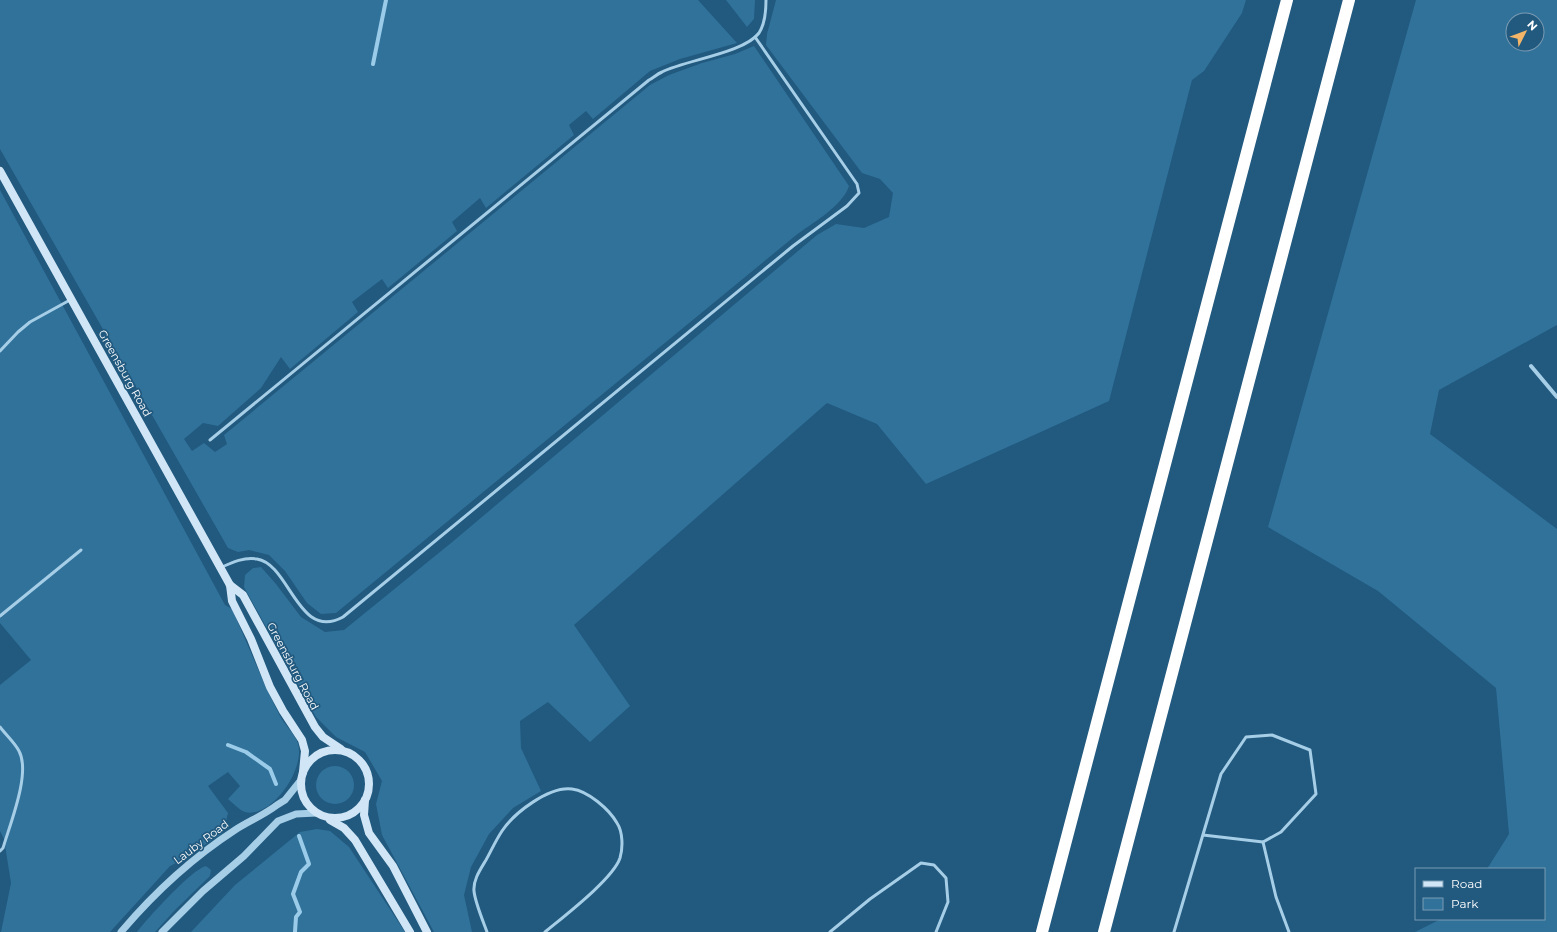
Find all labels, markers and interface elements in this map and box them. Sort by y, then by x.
north arrow [1505,12,1545,52]
text: N [1524,17,1541,33]
street label: Greensburg Road [95,327,155,419]
street label: Greensburg Road [264,620,322,712]
street label: Lauby Road [171,817,231,867]
legend [1415,868,1545,920]
text: Road [1451,876,1482,891]
text: Park [1451,896,1479,911]

